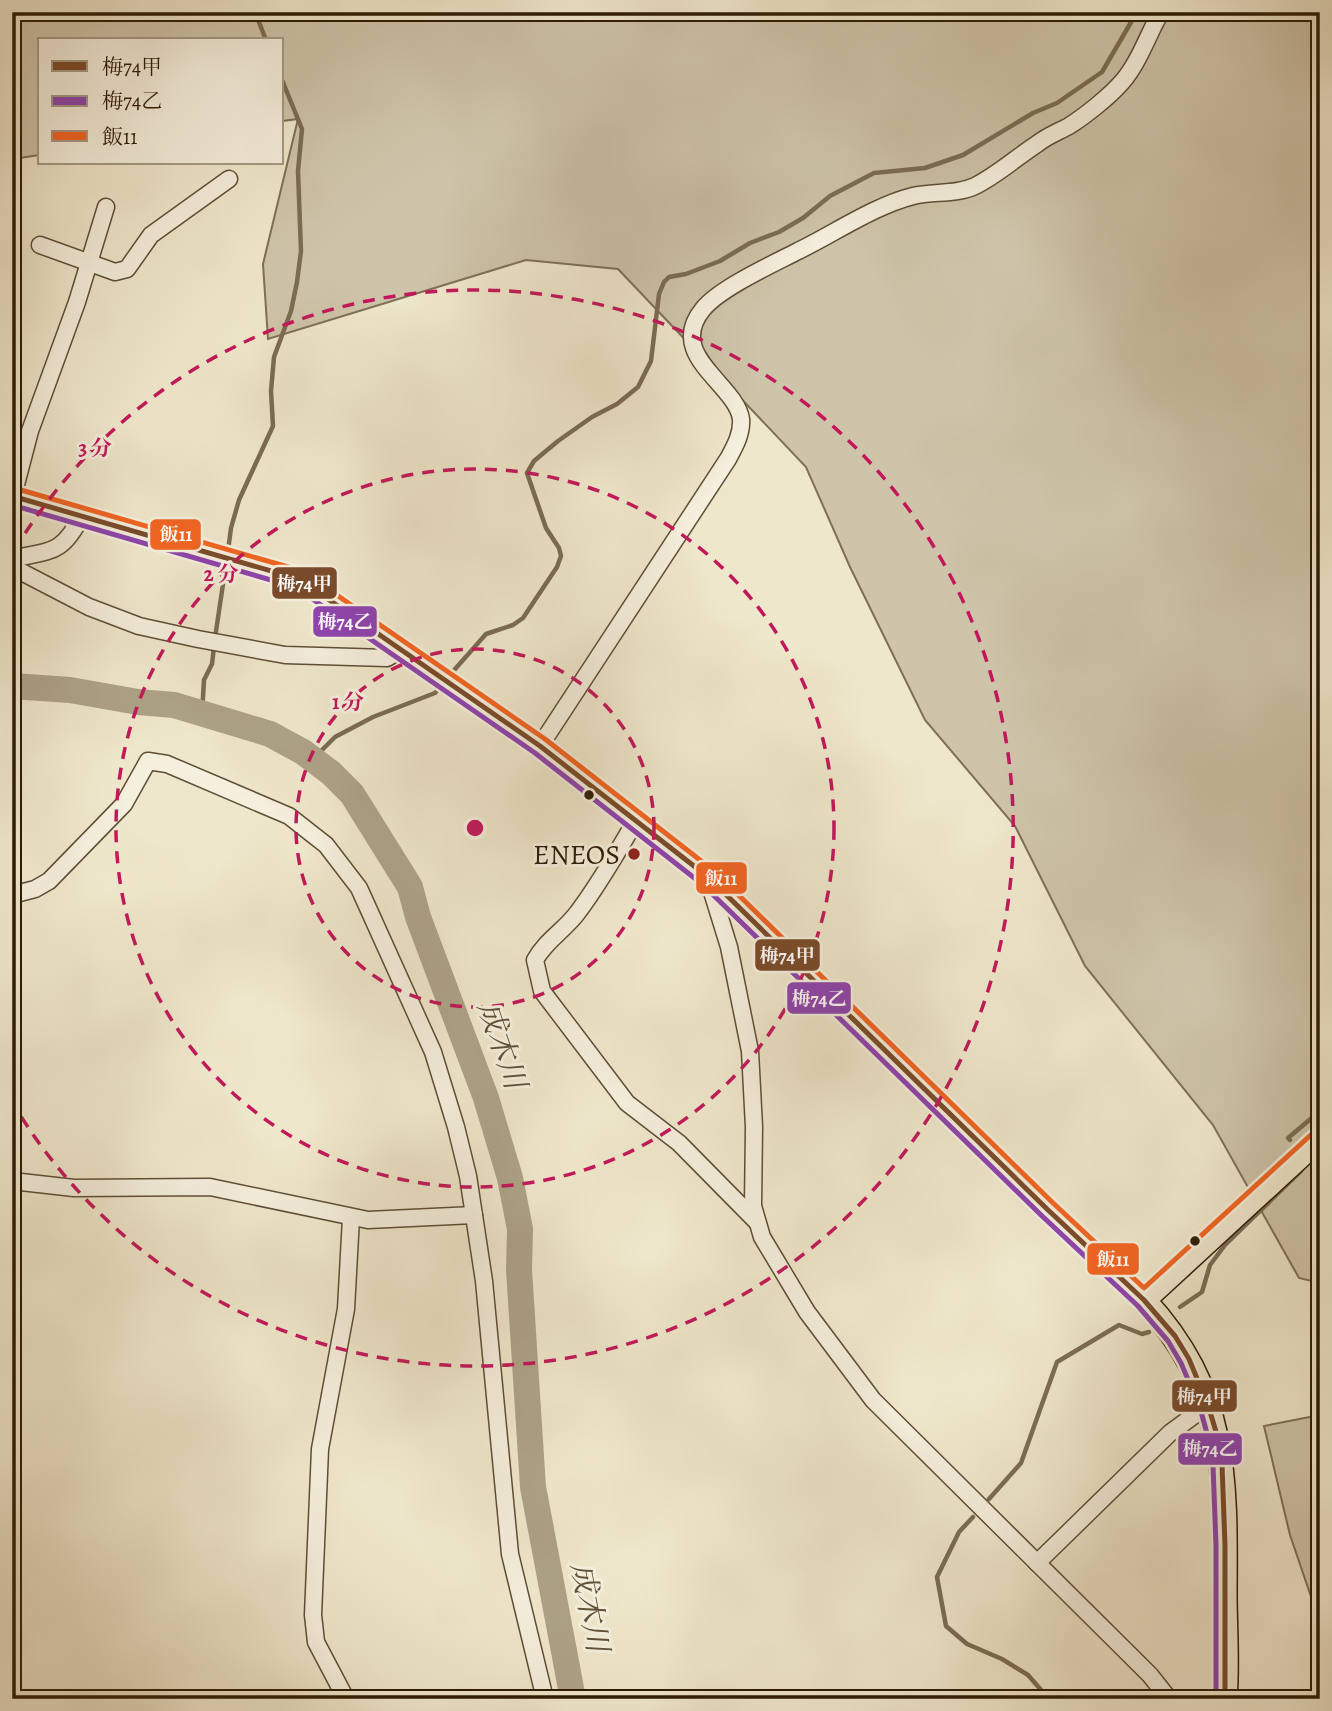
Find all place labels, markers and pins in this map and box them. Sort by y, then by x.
unlabelled marker [582,788,596,802]
centre of rings [463,816,487,840]
place label: ENEOS [533,836,620,874]
marker: ENEOS [626,846,642,862]
unlabelled marker [1188,1234,1202,1248]

